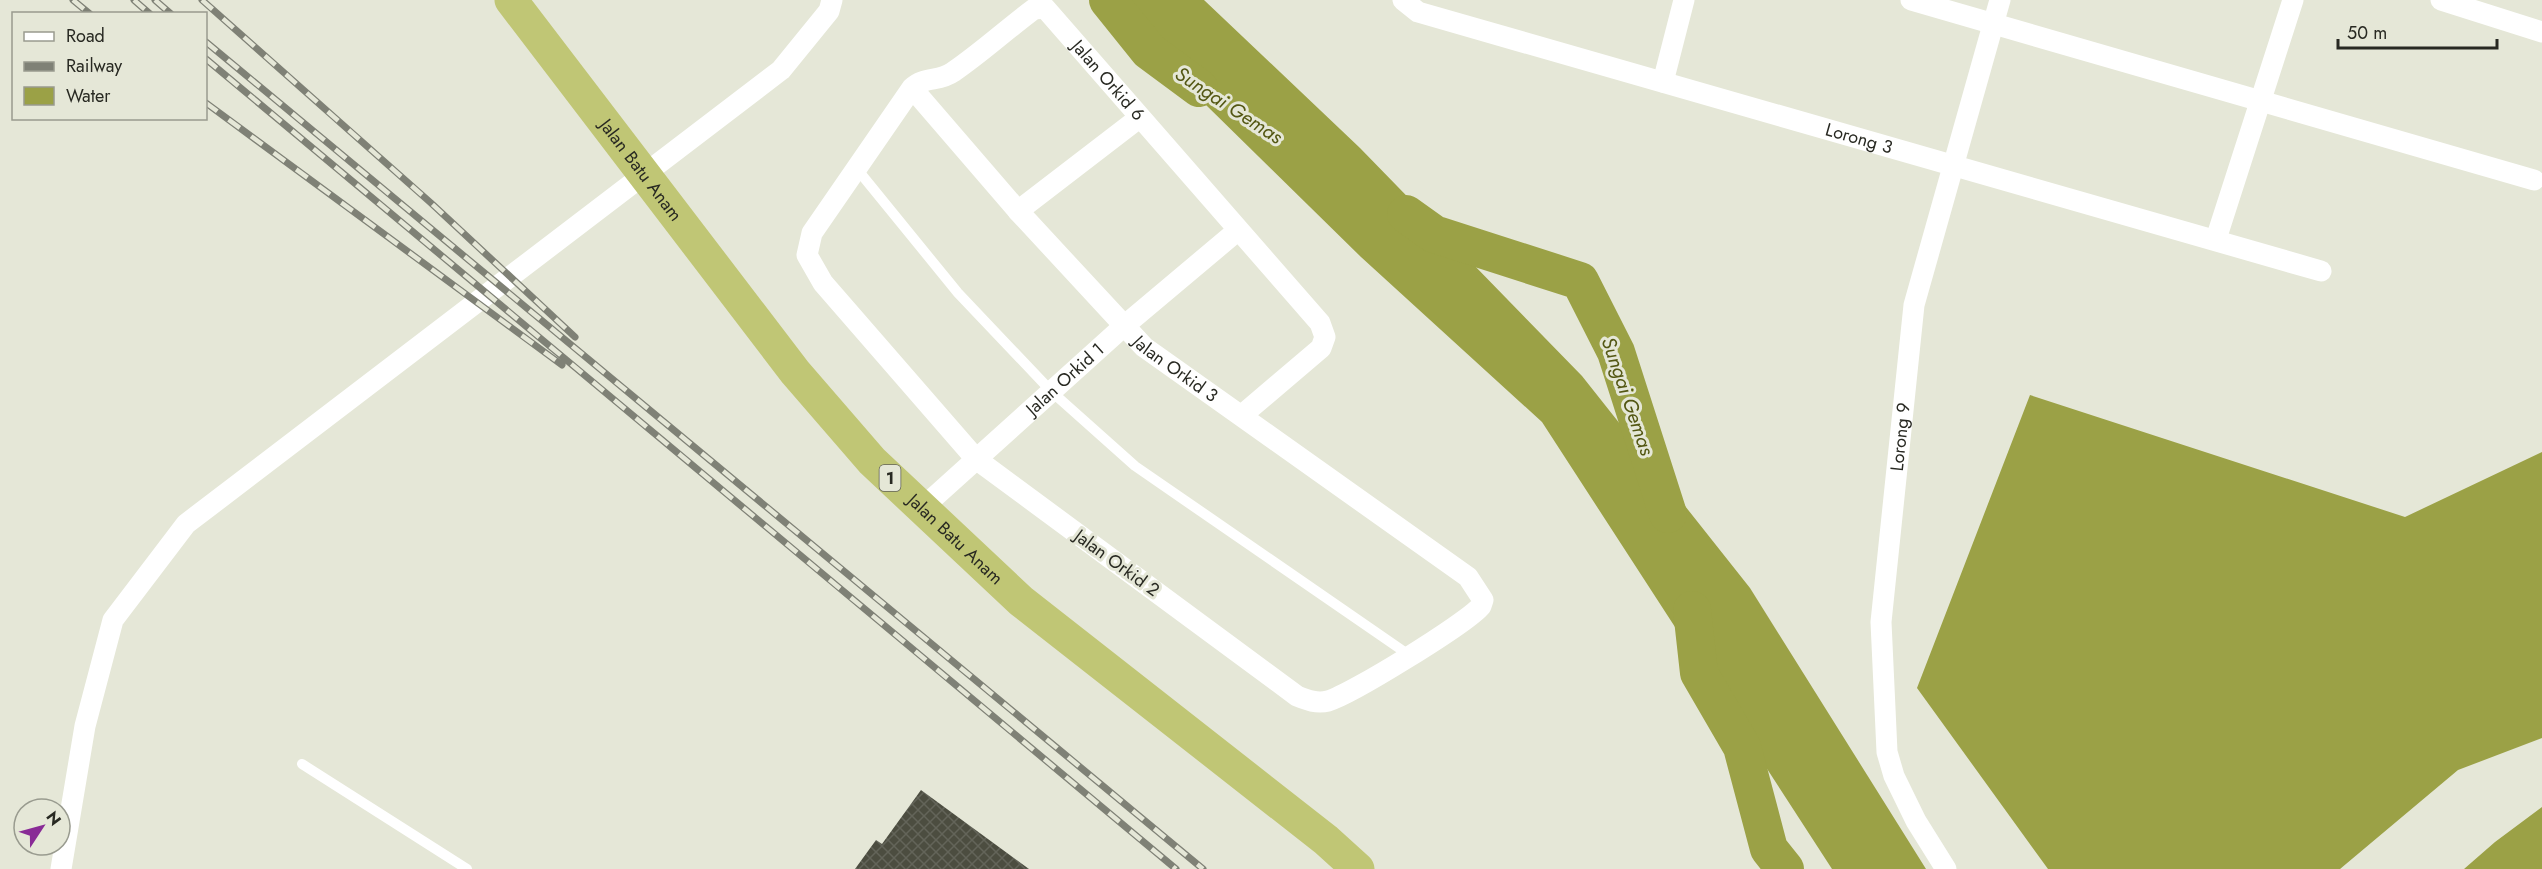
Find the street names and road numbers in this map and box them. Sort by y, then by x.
street label: Jalan Orkid 6 [1064,33,1151,126]
street label: Jalan Batu Anam [592,112,688,227]
street label: Lorong 3 [1822,117,1896,160]
street label: Jalan Orkid 3 [1125,328,1223,409]
street label: Jalan Orkid 1 [1019,337,1110,423]
street label: Lorong 9 [1884,401,1917,473]
road number: 1 [880,465,900,491]
street label: Jalan Batu Anam [900,486,1009,591]
street label: Jalan Orkid 2 [1067,522,1165,603]

